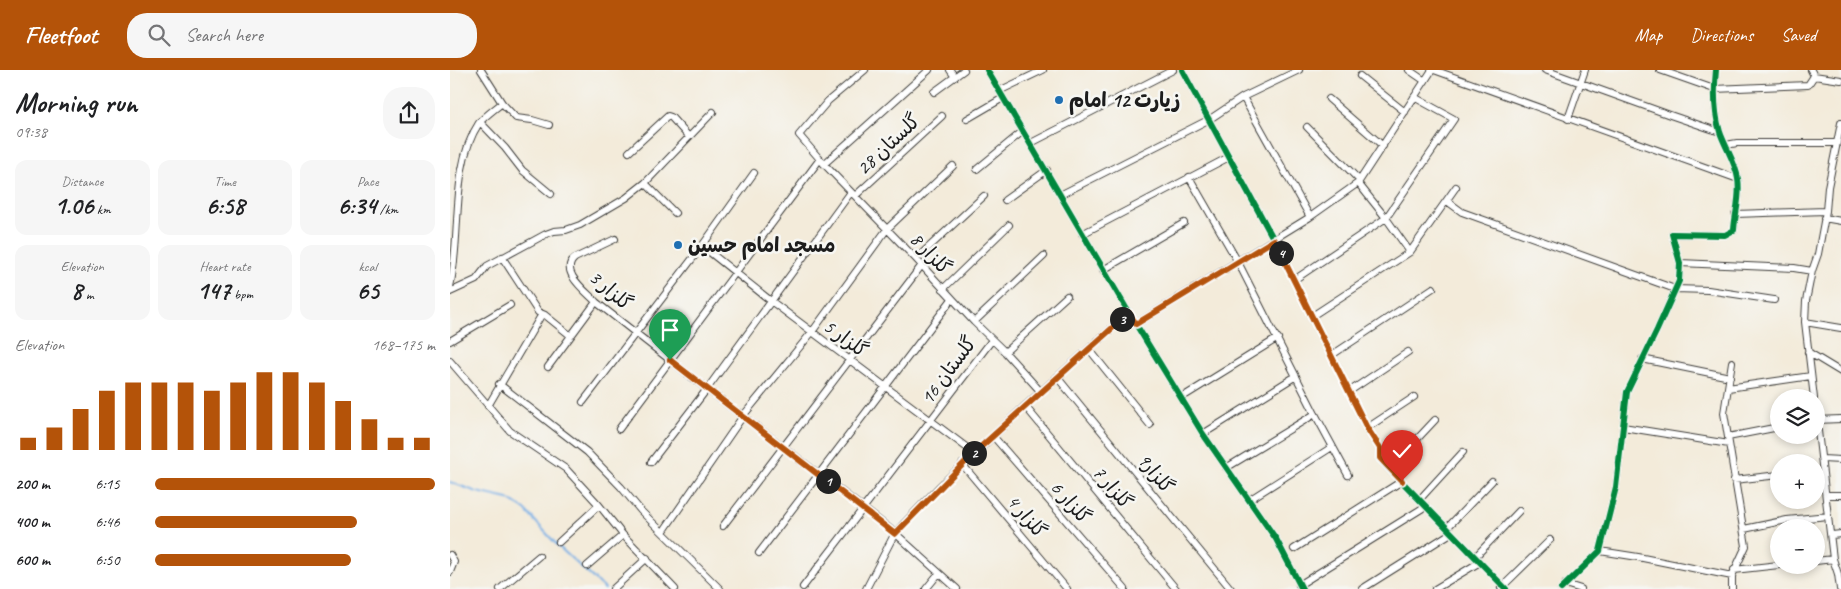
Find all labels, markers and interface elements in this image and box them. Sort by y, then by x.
search box [127,13,477,58]
text: Fleetfoot [25,20,97,50]
icon: search [145,21,173,49]
text: Search here [185,23,263,47]
text: Map [1635,24,1662,46]
text: Directions [1690,24,1753,46]
text: Saved [1781,24,1816,46]
text: Morning run [15,85,137,120]
button: share [383,87,435,139]
place label: زیارت 12 امام [1069,88,1180,115]
marker: زیارت 12 امام [1053,94,1065,106]
street label: گلستان 28 [851,108,926,180]
text: 09:38 [15,122,47,142]
text: Distance [61,173,103,190]
text: Time [214,173,236,190]
text: Pace [357,173,378,190]
text: 1.06 [54,190,93,222]
text: 6:58 [206,190,244,222]
text: 6:34 [337,190,376,222]
text: km [93,201,110,218]
text: /km [376,201,398,218]
street label: گلزار 8 [905,227,957,280]
place label: مسجد امام حسین [688,233,835,260]
marker: مسجد امام حسین [672,239,684,251]
pin: 4 [1268,240,1294,266]
text: 4 [1278,245,1285,262]
text: Elevation [61,258,104,275]
text: Heart rate [199,258,251,275]
text: kcal [358,258,377,275]
street label: گلزار 3 [584,265,638,316]
text: 8 [71,275,82,307]
text: 147 [197,275,231,307]
text: 65 [356,275,379,307]
text: m [82,286,94,303]
text: bpm [231,286,253,303]
pin: 3 [1110,306,1134,332]
pin [649,309,691,360]
text: 3 [1119,311,1126,328]
street label: گلزار 5 [818,313,873,363]
icon: arrive [656,316,684,344]
street label: گلستان 16 [915,331,982,409]
text: Elevation [15,335,64,355]
text: 168–175 m [372,335,435,355]
map controls [1770,389,1825,574]
button: layers [1770,389,1825,444]
pin [1381,430,1423,481]
icon: check [1388,437,1416,465]
pin: 2 [962,440,986,466]
text: 2 [971,445,978,462]
street label: گلزار9 [1132,448,1179,499]
button: + [1770,454,1825,509]
street label: گلزار 7 [1087,460,1138,514]
pin: 1 [816,468,840,494]
text: 1 [825,473,832,490]
text: 200 m [15,474,50,494]
text: 6:15 [95,474,120,494]
street label: گلزار 6 [1045,475,1096,529]
street label: گلزار 4 [1001,489,1052,543]
text: 400 m [15,512,50,532]
text: 6:46 [95,512,120,532]
button: − [1770,519,1825,574]
text: 600 m [15,550,50,570]
text: 6:50 [95,550,120,570]

